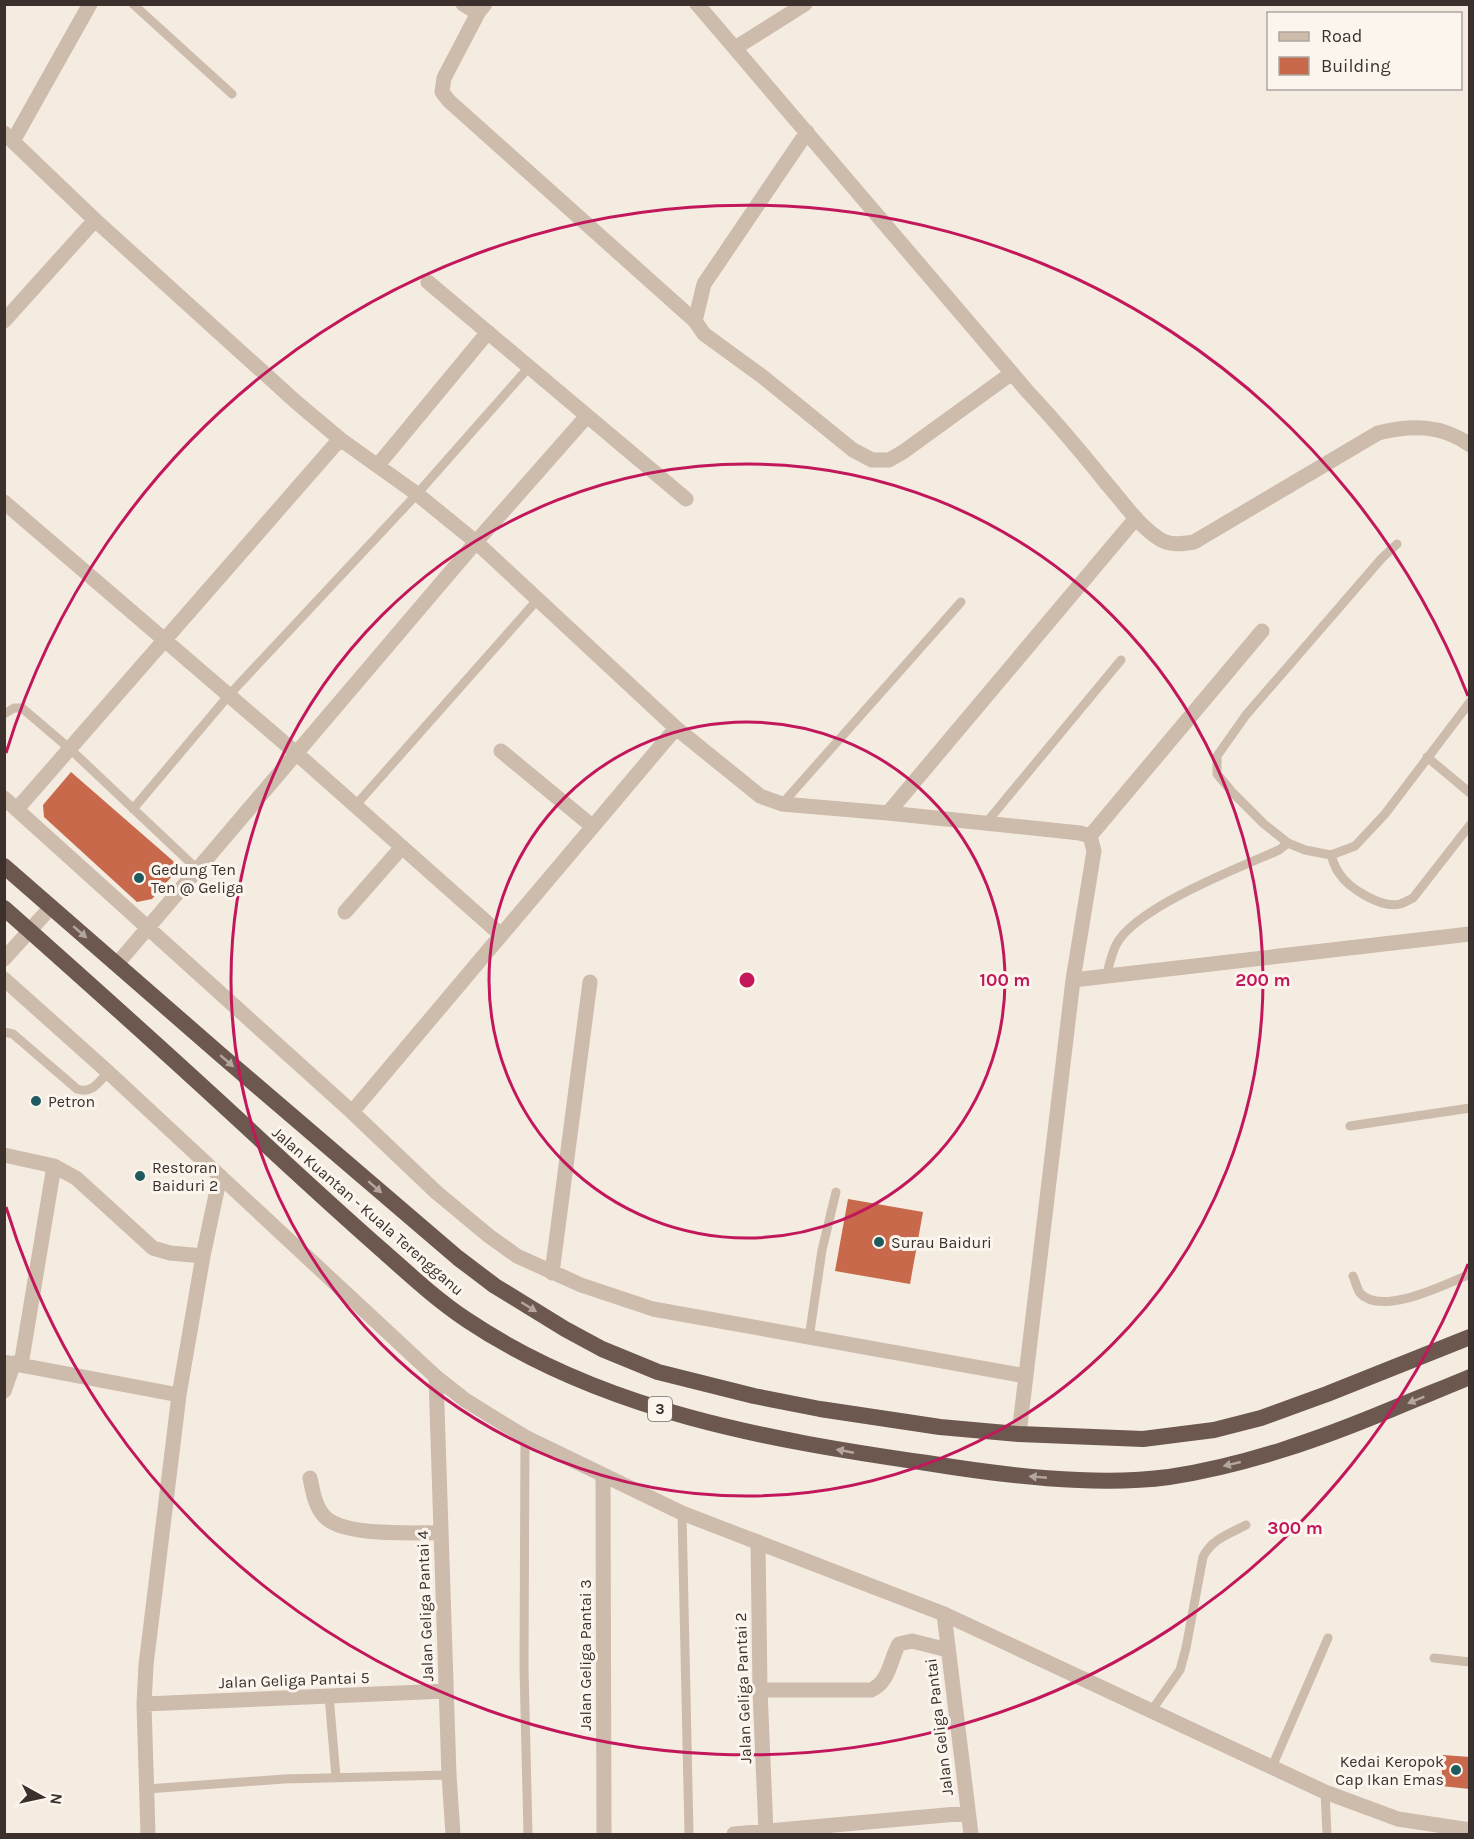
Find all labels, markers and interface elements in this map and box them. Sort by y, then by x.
legend [1267,12,1462,90]
text: Road [1321,25,1362,47]
text: Building [1321,55,1391,77]
place label: Gedung Ten Ten @ Geliga [151,860,244,897]
marker: Gedung Ten Ten @ Geliga [132,871,146,885]
one-way arrow [72,925,87,938]
text: 100 m [980,969,1030,991]
text: 200 m [1235,969,1291,991]
centre of rings [737,970,757,990]
one-way arrow [219,1054,235,1067]
place label: Petron [48,1092,95,1111]
marker: Petron [29,1094,43,1108]
street label: Jalan Kuantan - Kuala Terengganu [268,1123,468,1299]
place label: Restoran Baiduri 2 [152,1158,218,1195]
marker: Restoran Baiduri 2 [133,1169,147,1183]
one-way arrow [367,1180,382,1193]
place label: Surau Baiduri [891,1233,992,1252]
marker: Surau Baiduri [872,1235,886,1249]
one-way arrow [520,1302,537,1313]
one-way arrow [1407,1395,1424,1404]
road number: 3 [648,1397,672,1421]
one-way arrow [836,1446,855,1455]
one-way arrow [1222,1460,1241,1469]
one-way arrow [1029,1472,1048,1481]
text: 300 m [1267,1517,1323,1539]
street label: Jalan Geliga Pantai 4 [413,1530,437,1682]
street label: Jalan Geliga Pantai 3 [576,1579,595,1731]
street label: Jalan Geliga Pantai 2 [731,1612,755,1764]
street label: Jalan Geliga Pantai [921,1657,957,1797]
street label: Jalan Geliga Pantai 5 [218,1668,370,1692]
place label: Kedai Keropok Cap Ikan Emas [1335,1752,1444,1789]
marker: Kedai Keropok Cap Ikan Emas [1449,1763,1463,1777]
north arrow [12,1767,72,1827]
text: N [46,1792,67,1806]

